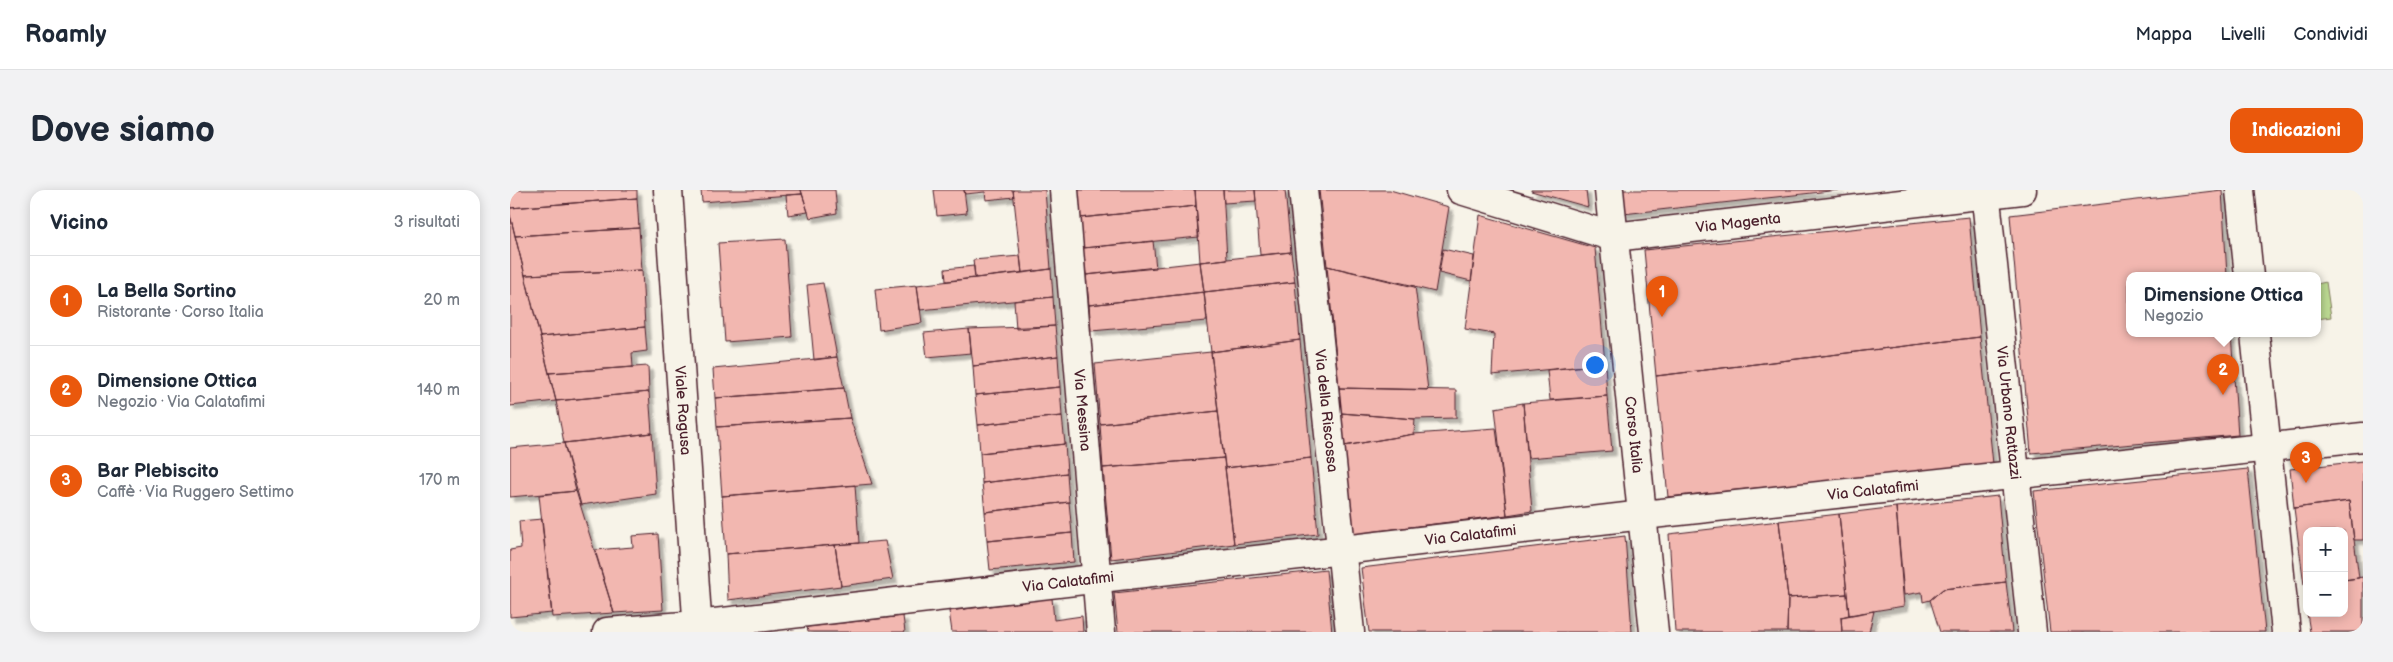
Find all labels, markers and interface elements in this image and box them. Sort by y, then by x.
text: Roamly [25,20,106,49]
text: Mappa [2135,24,2192,45]
text: Livelli [2220,24,2266,45]
text: Condividi [2294,24,2368,45]
button: Indicazioni [2230,108,2363,153]
text: Dove siamo [30,109,215,152]
street label: Via Magenta [1695,209,1782,238]
text: Vicino [50,210,108,235]
text: 3 risultati [394,213,460,232]
popup [2126,272,2321,337]
pin: 1 [1646,276,1678,317]
text: La Bella Sortino [97,280,236,303]
text: Dimensione Ottica [2143,284,2304,307]
text: 1 [63,291,69,310]
text: 20 m [424,291,460,310]
text: Ristorante · Corso Italia [97,303,264,322]
text: Negozio [2143,307,2204,326]
street label: Via Urbano Rattazzi [1992,345,2025,480]
street label: Via della Riscossa [1310,348,1342,473]
your location [1582,352,1608,378]
pin: 2 [2207,354,2239,395]
street label: Viale Ragusa [670,365,695,456]
street label: Via Messina [1069,368,1095,452]
text: Dimensione Ottica [97,370,257,393]
text: 2 [61,381,71,400]
text: 140 m [417,381,460,400]
text: Negozio · Via Calatafimi [97,393,265,412]
street label: Corso Italia [1620,395,1647,474]
pin: 3 [2290,442,2322,483]
text: Bar Plebiscito [97,460,219,483]
text: 3 [61,471,71,490]
text: 170 m [419,471,460,490]
street label: Via Calatafimi [1826,476,1920,505]
text: Caffè · Via Ruggero Settimo [97,483,294,502]
street label: Via Calatafimi [1424,521,1517,550]
map controls [2303,527,2348,617]
button: + [2303,527,2348,572]
street label: Via Calatafimi [1021,568,1115,597]
button: − [2303,572,2348,617]

